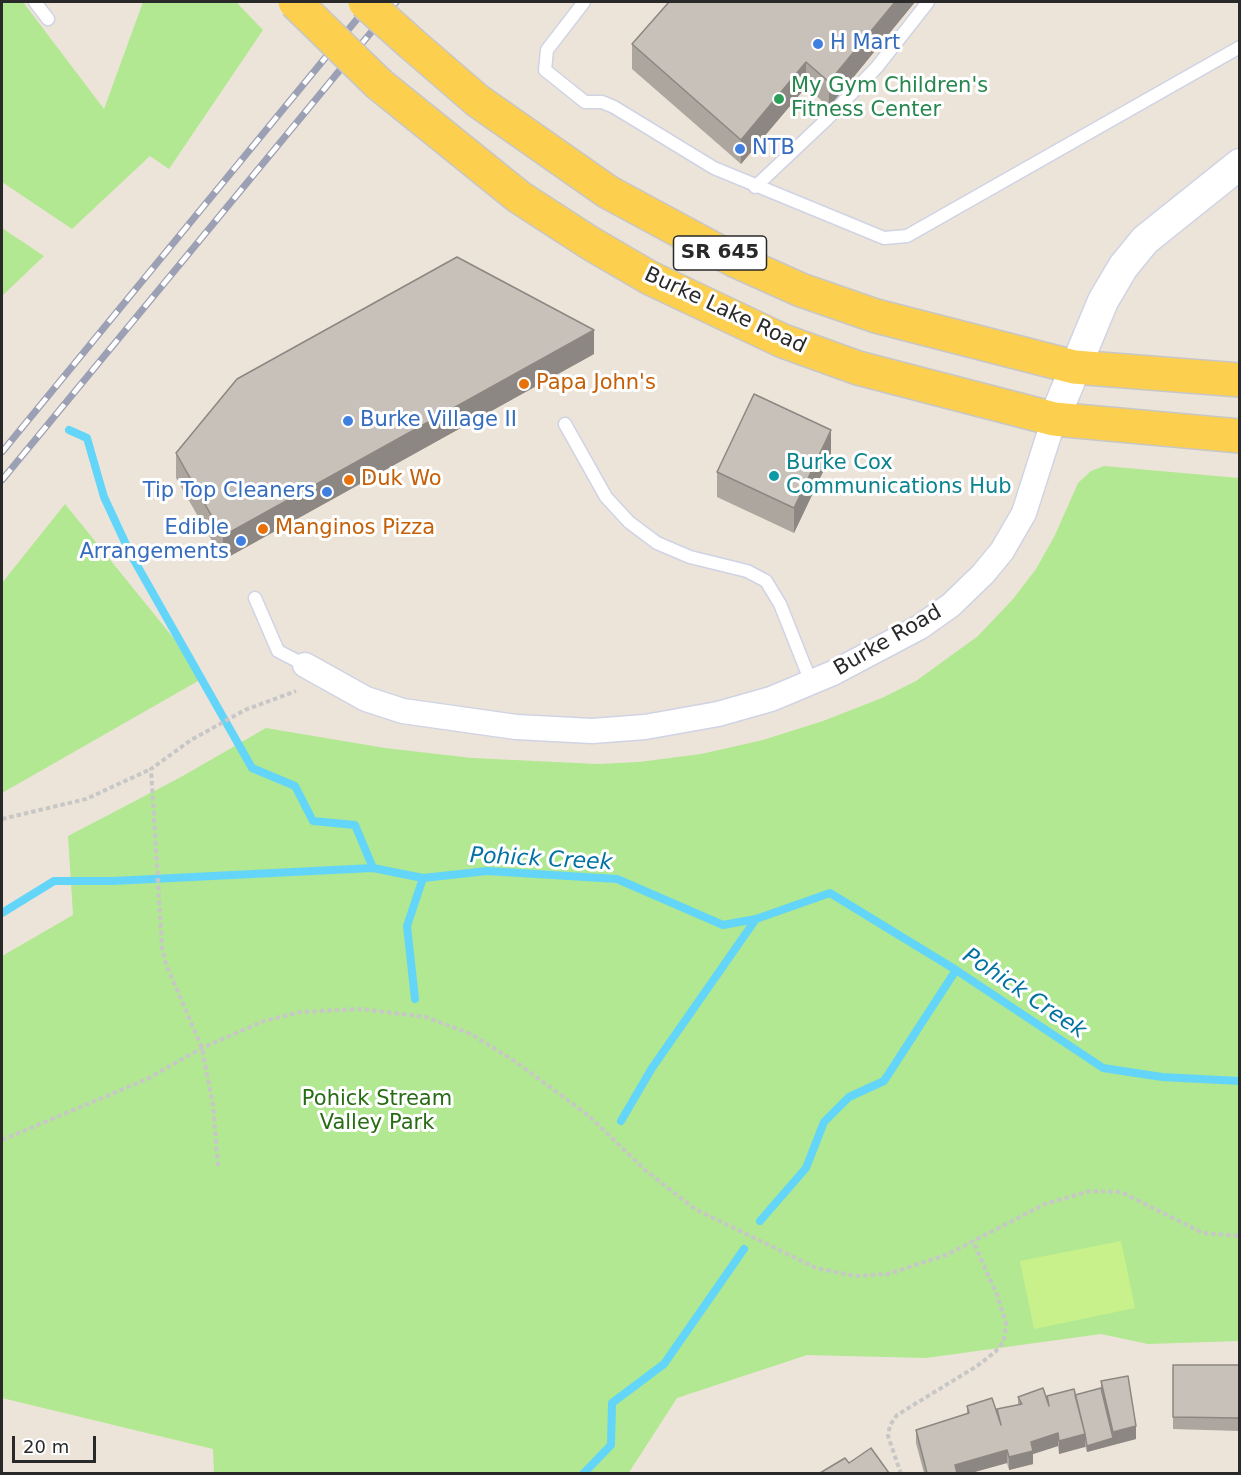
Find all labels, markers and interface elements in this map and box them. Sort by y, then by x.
place label: H Mart [830,31,900,57]
marker: H Mart [811,37,825,51]
place label: My Gym Children's Fitness Center [791,74,988,124]
marker: My Gym Children's Fitness Center [772,92,786,106]
place label: NTB [752,136,795,162]
marker: NTB [733,142,747,156]
road number: SR 645 [674,236,766,270]
street label: Burke Lake Road [640,262,810,360]
place label: Papa John's [536,371,656,397]
marker: Papa John's [517,377,531,391]
place label: Burke Village II [360,408,517,434]
marker: Burke Village II [341,414,355,428]
place label: Burke Cox Communications Hub [786,451,1012,501]
place label: Duk Wo [361,467,442,493]
marker: Burke Cox Communications Hub [767,469,781,483]
marker: Duk Wo [342,473,356,487]
place label: Tip Top Cleaners [143,479,315,505]
marker: Tip Top Cleaners [320,485,334,499]
place label: Edible Arrangements [79,516,229,566]
place label: Manginos Pizza [275,516,435,542]
marker: Manginos Pizza [256,522,270,536]
marker: Edible Arrangements [234,534,248,548]
street label: Burke Road [830,600,946,682]
water label: Pohick Creek [469,843,613,877]
water label: Pohick Creek [957,943,1091,1045]
park label: Pohick Stream Valley Park [302,1087,452,1137]
scale bar [15,1424,99,1462]
text: 20 m [23,1436,69,1457]

